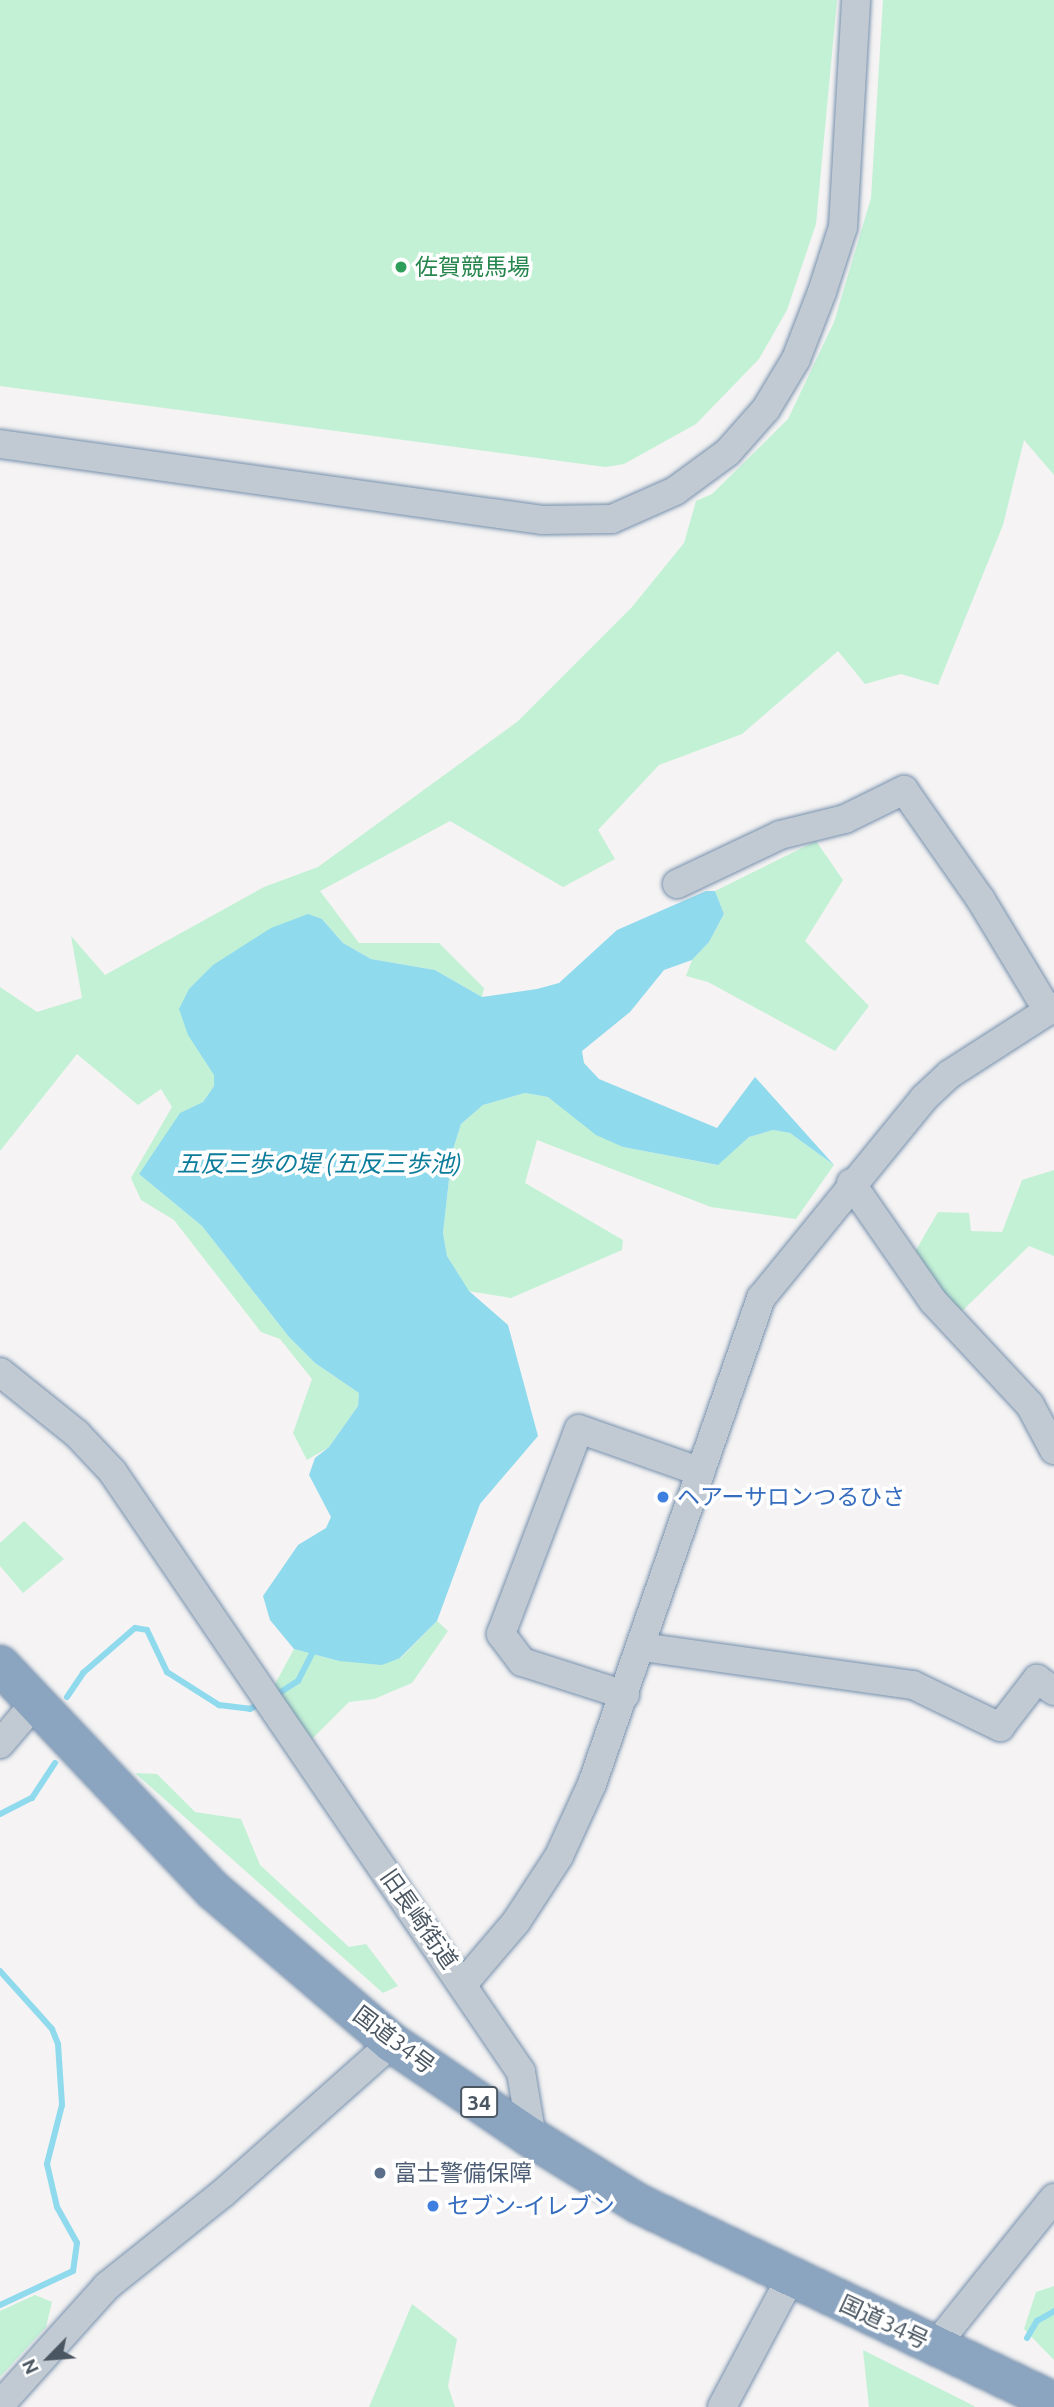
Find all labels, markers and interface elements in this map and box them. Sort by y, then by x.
place label: 佐賀競馬場 [415,253,530,281]
marker: 佐賀競馬場 [393,259,409,275]
water label: 五反三歩の堤 (五反三歩池) [177,1150,461,1178]
place label: ヘアーサロンつるひさ [677,1483,906,1511]
marker: ヘアーサロンつるひさ [655,1489,671,1505]
street label: 旧長崎街道 [375,1864,463,1974]
street label: 国道34号 [348,2000,440,2080]
road number: 34 [460,2084,498,2120]
place label: 富士警備保障 [394,2159,532,2187]
marker: 富士警備保障 [372,2165,388,2181]
place label: セブン-イレブン [447,2192,615,2220]
marker: セブン-イレブン [425,2198,441,2214]
street label: 国道34号 [835,2289,933,2355]
north arrow [14,2323,84,2393]
text: N [17,2356,43,2378]

